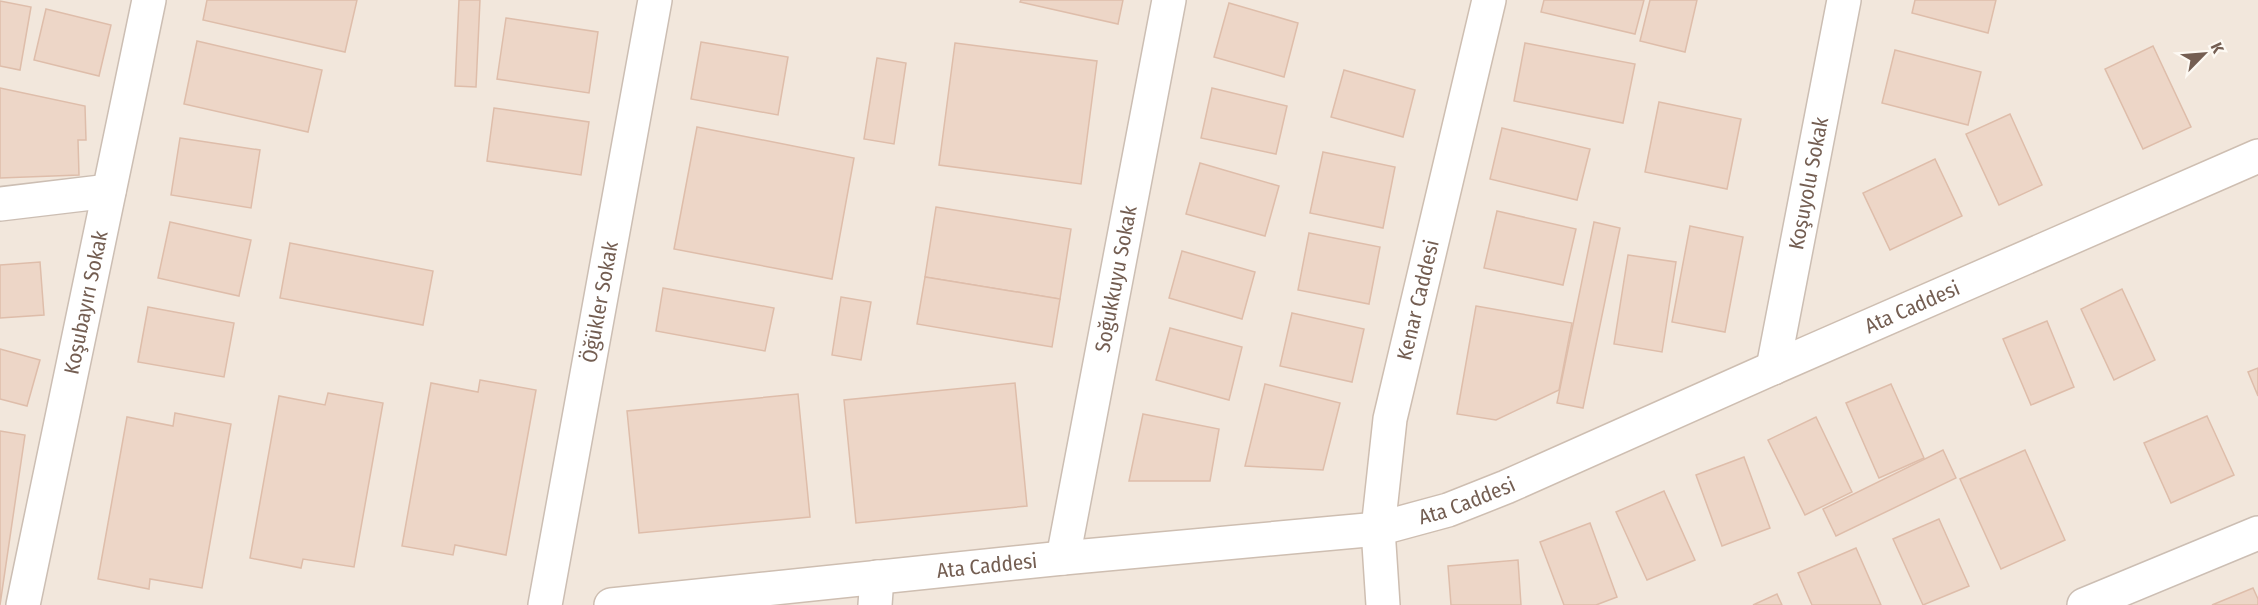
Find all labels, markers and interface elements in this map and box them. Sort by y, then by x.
north arrow [2174,24,2234,84]
text: K [2207,40,2228,57]
street label: Koşuyolu Sokak [1783,115,1834,252]
street label: Soğukkuyu Sokak [1089,203,1143,355]
street label: Koşubayırı Sokak [58,228,114,377]
street label: Kenar Caddesi [1391,237,1445,363]
street label: Öğükler Sokak [576,239,624,365]
street label: Ata Caddesi [1861,275,1964,339]
street label: Ata Caddesi [1416,472,1519,530]
street label: Ata Caddesi [935,548,1039,584]

